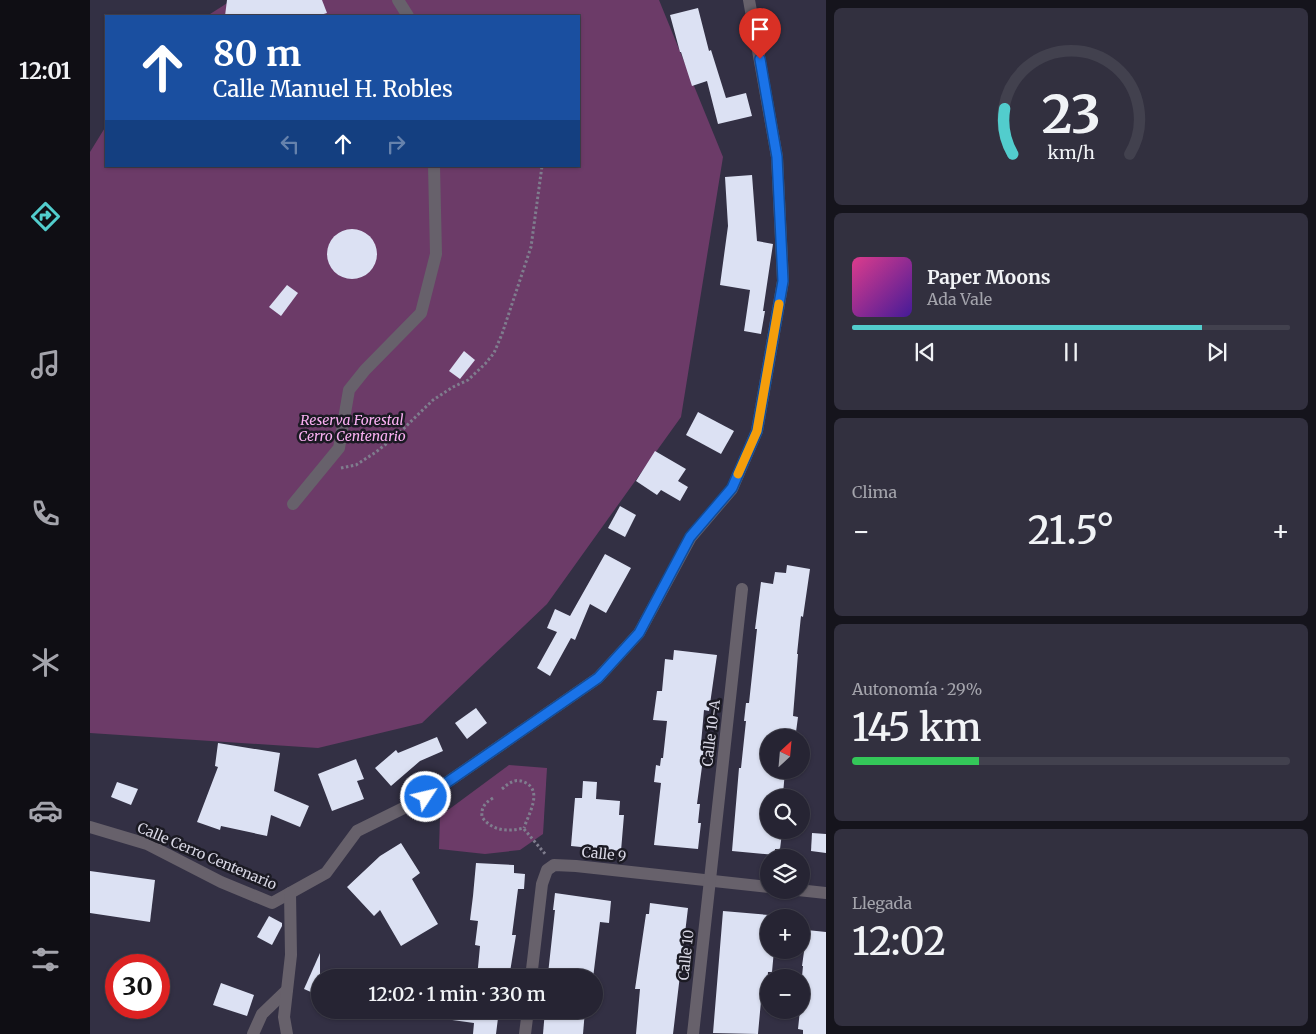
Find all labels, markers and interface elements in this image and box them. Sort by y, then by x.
pin [739,8,781,59]
icon: arrive [746,15,774,43]
text: 80 m [213,32,301,76]
icon: ahead [130,35,195,100]
text: 12:01 [19,57,71,85]
text: Calle Manuel H. Robles [213,75,453,103]
text: 23 [1041,82,1101,147]
icon: left [276,130,304,158]
icon: ahead [329,130,357,158]
icon: right [382,130,410,158]
text: km/h [1047,141,1095,164]
icon: directions [28,199,63,234]
text: Paper Moons [927,265,1051,289]
text: Ada Vale [927,289,992,309]
icon: previous [911,338,939,366]
icon: pause [1057,338,1085,366]
icon: next [1203,338,1231,366]
icon: music [28,347,63,382]
park label: Reserva Forestal Cerro Centenario [298,411,406,445]
text: Clima [852,482,897,502]
icon: phone [28,496,63,531]
text: 21.5° [1028,507,1114,554]
text: − [852,513,871,549]
text: + [1271,513,1290,549]
icon: climate [28,645,63,680]
text: Autonomía · 29% [852,679,982,699]
street label: Calle 10-A [698,699,724,767]
text: 145 km [852,704,981,751]
north arrow [760,729,810,779]
map controls [760,729,810,1019]
position arrow [399,770,451,822]
button: search [760,789,810,839]
icon: car [28,793,63,828]
street label: Calle Cerro Centenario [135,818,279,894]
street label: Calle 9 [581,843,627,865]
button: layers [760,849,810,899]
text: Llegada [852,893,912,913]
button: + [760,909,810,959]
text: 12:02 [852,918,946,965]
street label: Calle 10 [674,929,698,981]
icon: filters [28,942,63,977]
speed limit sign: 30 [105,954,170,1019]
button: − [760,969,810,1019]
text: 12:02 · 1 min · 330 m [368,982,546,1006]

